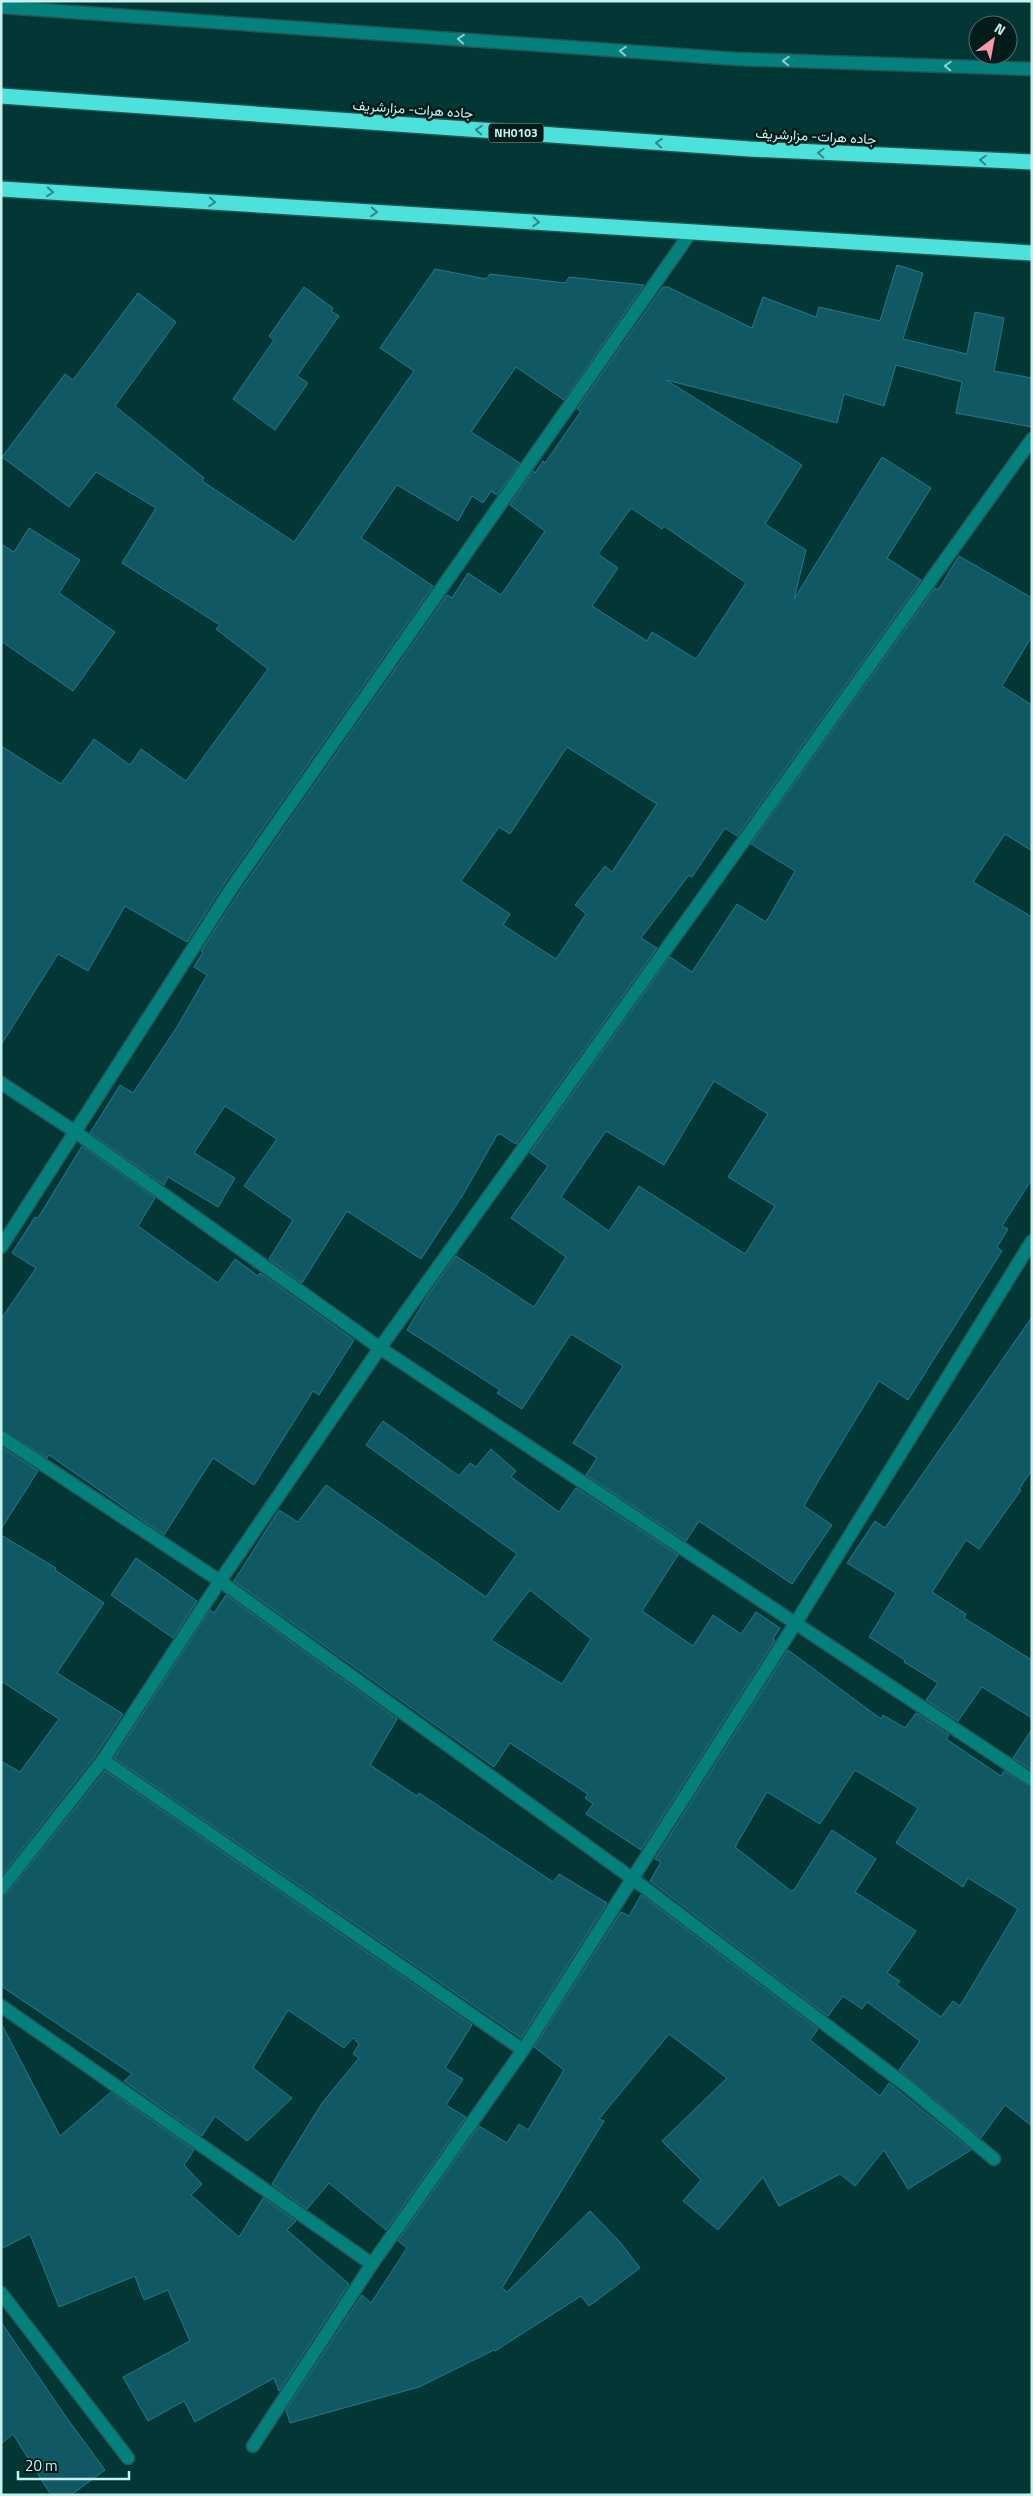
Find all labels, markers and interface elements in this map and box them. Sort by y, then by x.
north arrow [968,15,1018,65]
text: N [990,17,1010,40]
one-way arrow [457,34,465,45]
one-way arrow [619,46,627,57]
one-way arrow [781,55,789,66]
one-way arrow [944,61,952,71]
street label: جاده هرات- مزارشریف [352,94,474,123]
street label: جاده هرات- مزارشریف [755,122,877,149]
road number: NH0103 [488,124,544,142]
one-way arrow [475,125,483,136]
one-way arrow [654,138,662,149]
one-way arrow [816,147,824,158]
one-way arrow [979,155,987,166]
one-way arrow [46,187,54,198]
one-way arrow [208,197,216,208]
one-way arrow [371,207,379,218]
one-way arrow [533,217,541,228]
scale bar [18,2448,129,2480]
text: 20 m [25,2454,58,2477]

